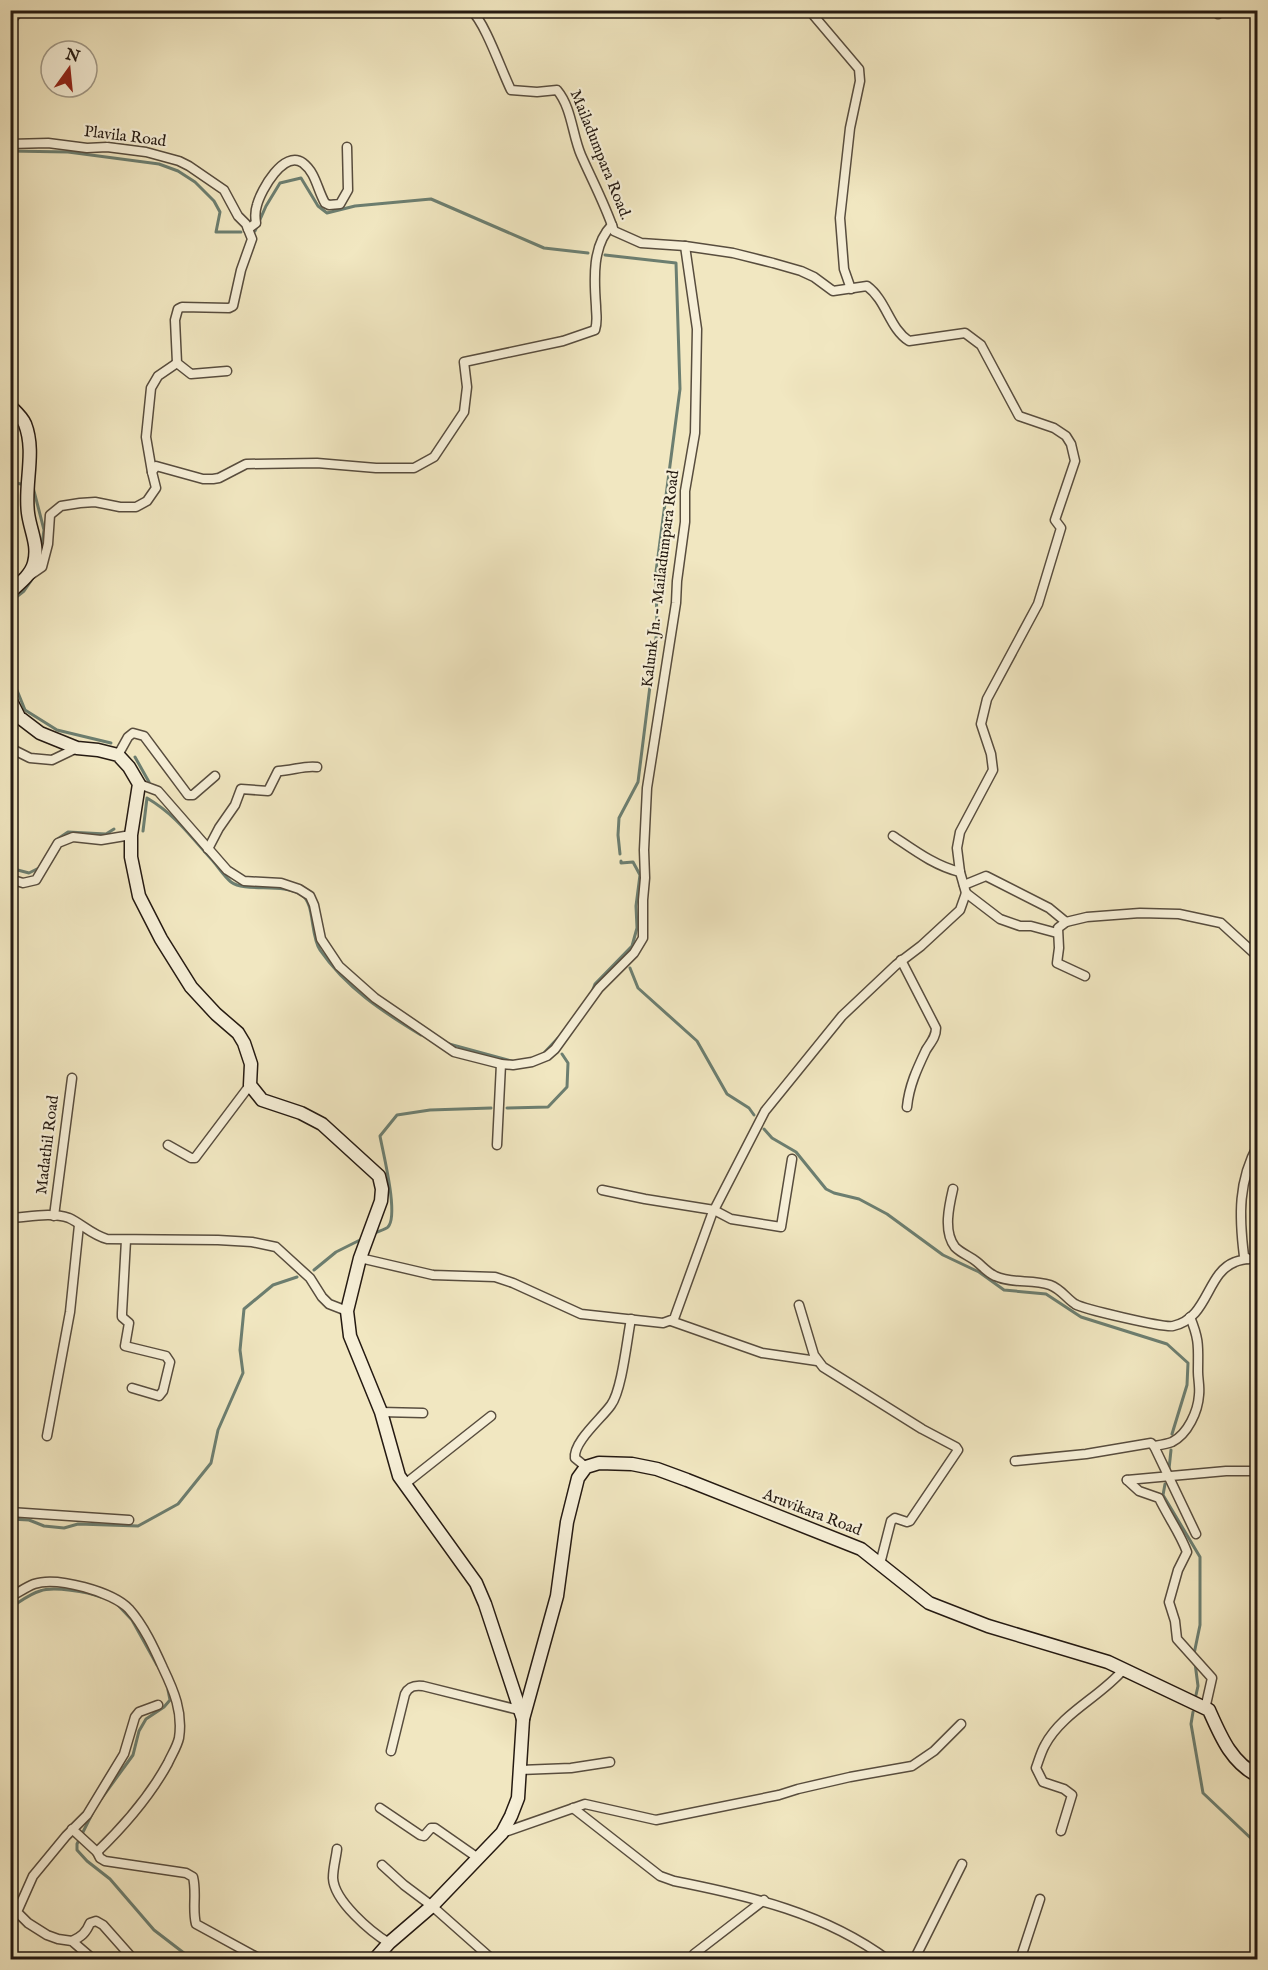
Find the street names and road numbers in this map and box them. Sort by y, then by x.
street label: Mailadumpara Road. [565,87,635,223]
street label: Plavila Road [83,122,168,152]
street label: Kalunk Jn. - Mailadumpara Road [638,469,684,689]
street label: Madathil Road [32,1094,64,1196]
street label: Aruvikara Road [759,1485,865,1541]

